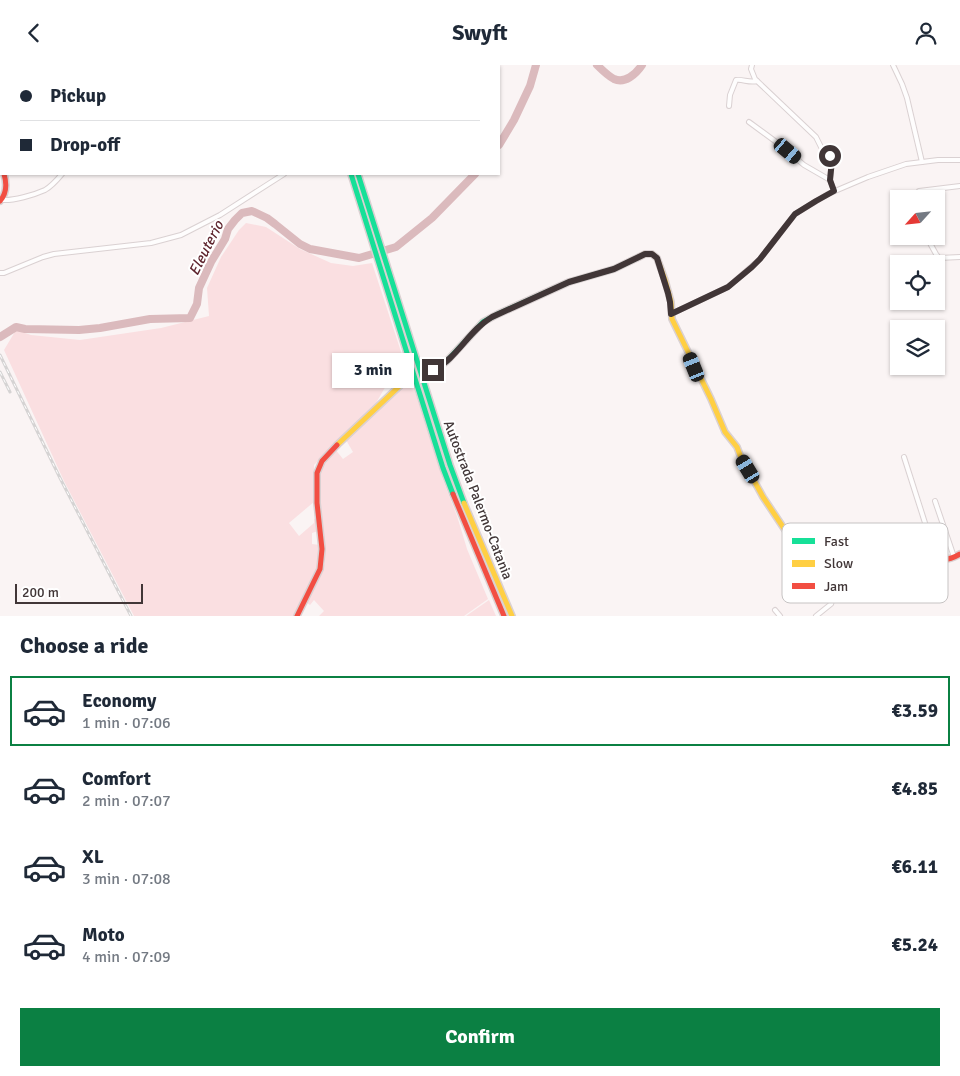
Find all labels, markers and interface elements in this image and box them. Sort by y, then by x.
icon: back [20,19,48,47]
text: Swyft [452,19,508,46]
icon: person [912,19,940,47]
text: Pickup [50,84,106,108]
text: Drop-off [50,133,120,157]
car [771,136,804,166]
route start [819,145,841,167]
north arrow [890,190,945,245]
map controls [890,190,945,375]
water label: Eleuterio [185,217,228,278]
button: locate [890,255,945,310]
button: layers [890,320,945,375]
car [681,350,706,384]
callout: 3 min [333,353,416,387]
route end [422,359,444,381]
text: 3 min [354,360,392,380]
street label: Autostrada Palermo-Catania [440,418,516,582]
car [733,452,762,486]
legend [782,523,948,603]
text: Fast [824,533,849,550]
text: Slow [824,555,853,572]
text: Jam [824,578,848,595]
scale bar [15,581,142,604]
text: 200 m [22,584,59,601]
text: Choose a ride [20,632,148,659]
icon: car [22,689,67,734]
text: Economy [82,689,156,713]
text: €3.59 [892,699,938,723]
text: 1 min · 07:06 [82,713,171,733]
icon: car [22,767,67,812]
text: Comfort [82,767,151,791]
text: €4.85 [892,777,938,801]
text: 2 min · 07:07 [82,791,171,811]
icon: car [22,845,67,890]
text: XL [82,845,104,869]
text: €6.11 [892,855,938,879]
text: 3 min · 07:08 [82,869,171,889]
icon: car [22,923,67,968]
text: Moto [82,923,125,947]
text: €5.24 [892,933,938,957]
text: 4 min · 07:09 [82,947,171,967]
button: Confirm [20,1008,940,1066]

